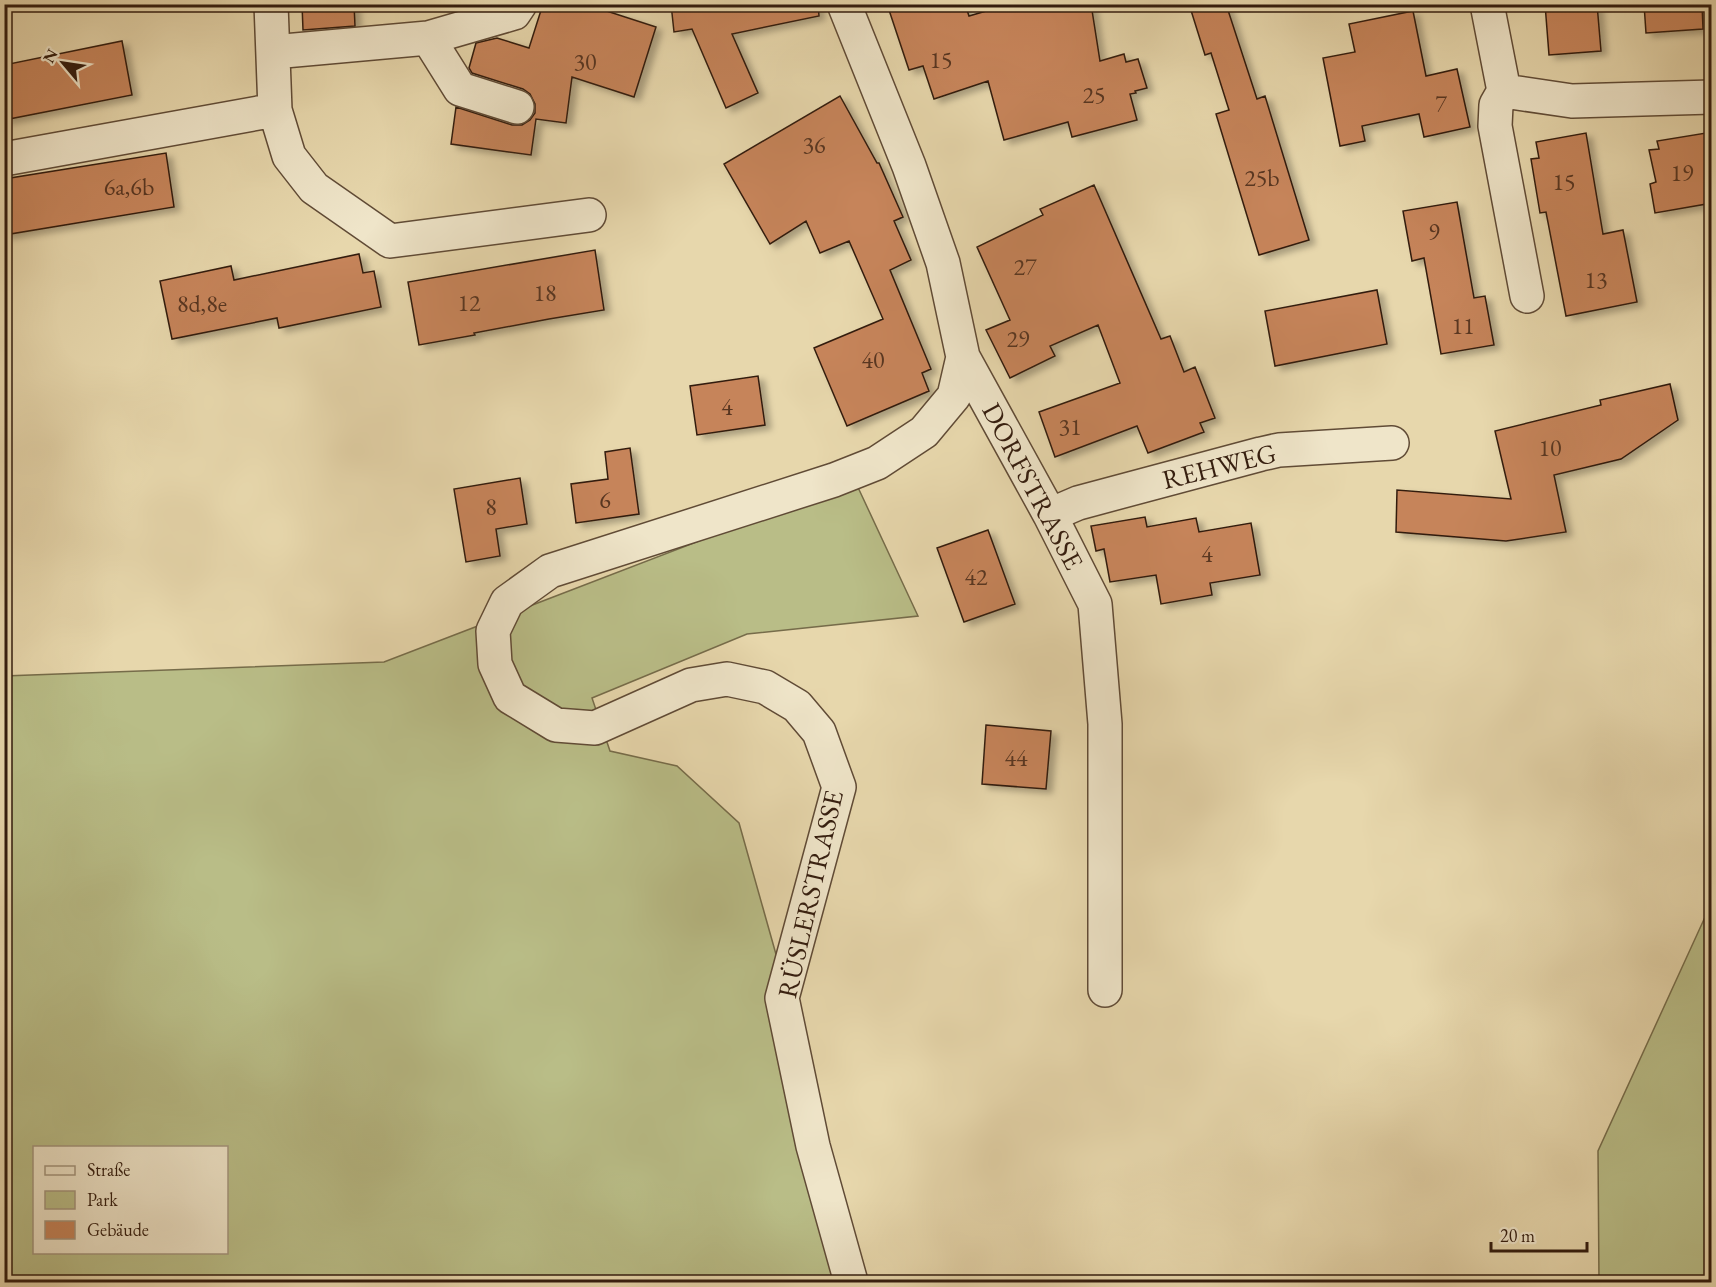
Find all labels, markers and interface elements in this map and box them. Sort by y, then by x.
north arrow [33,33,93,93]
house number: 15 [929,44,953,75]
text: N [38,45,63,67]
house number: 30 [573,46,597,77]
house number: 25 [1082,79,1106,110]
house number: 7 [1435,88,1447,119]
house number: 36 [802,129,826,160]
house number: 19 [1670,157,1694,188]
house number: 25b [1244,162,1280,193]
house number: 15 [1552,166,1576,197]
house number: 6a,6b [104,171,154,202]
house number: 9 [1428,216,1440,247]
house number: 27 [1013,251,1037,282]
house number: 13 [1584,264,1608,295]
house number: 18 [533,277,557,308]
house number: 12 [457,287,481,318]
house number: 8d,8e [177,288,227,319]
house number: 11 [1451,310,1475,341]
house number: 29 [1006,323,1030,354]
house number: 40 [861,344,885,375]
house number: 4 [721,391,733,422]
street label: DORFSTRASSE [974,397,1092,575]
house number: 31 [1058,411,1082,442]
house number: 10 [1538,432,1562,463]
street label: REHWEG [1158,435,1280,497]
house number: 6 [599,484,611,515]
house number: 8 [485,491,497,522]
house number: 4 [1201,538,1213,569]
house number: 42 [964,561,988,592]
house number: 44 [1004,742,1028,773]
street label: RÜSLERSTRASSE [769,787,851,1001]
legend [33,1146,228,1254]
text: Straße [87,1158,130,1181]
text: Park [87,1188,118,1211]
scale bar [1491,1215,1587,1253]
text: Gebäude [87,1218,149,1241]
text: 20 m [1500,1224,1535,1247]

